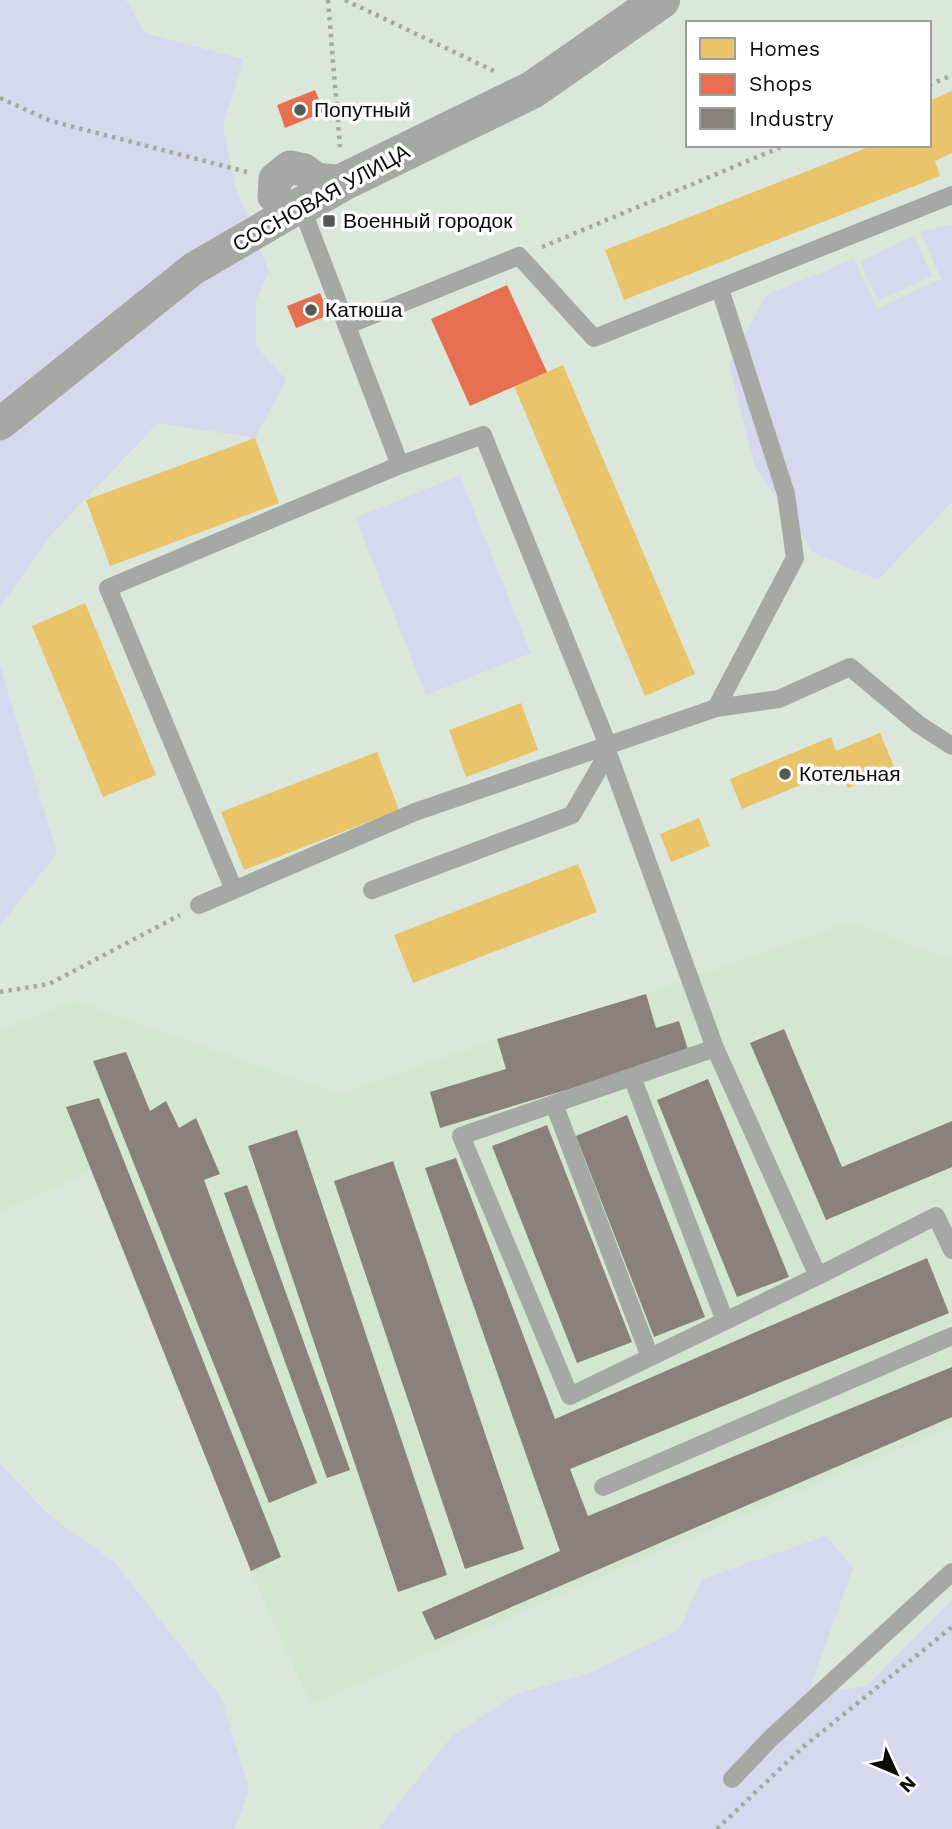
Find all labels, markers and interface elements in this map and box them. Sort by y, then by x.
legend [686,21,931,147]
text: Homes [749,36,820,61]
text: Shops [749,71,812,96]
place label: Попутный [314,97,411,122]
marker: Попутный [292,102,308,118]
text: Industry [749,106,834,131]
street label: СОСНОВАЯ УЛИЦА [228,139,414,257]
place label: Военный городок [343,208,513,233]
marker: Военный городок [321,213,337,229]
place label: Катюша [325,297,403,322]
marker: Катюша [303,302,319,318]
place label: Котельная [799,761,901,786]
marker: Котельная [777,766,793,782]
north arrow [861,1738,931,1808]
text: N [895,1771,921,1798]

